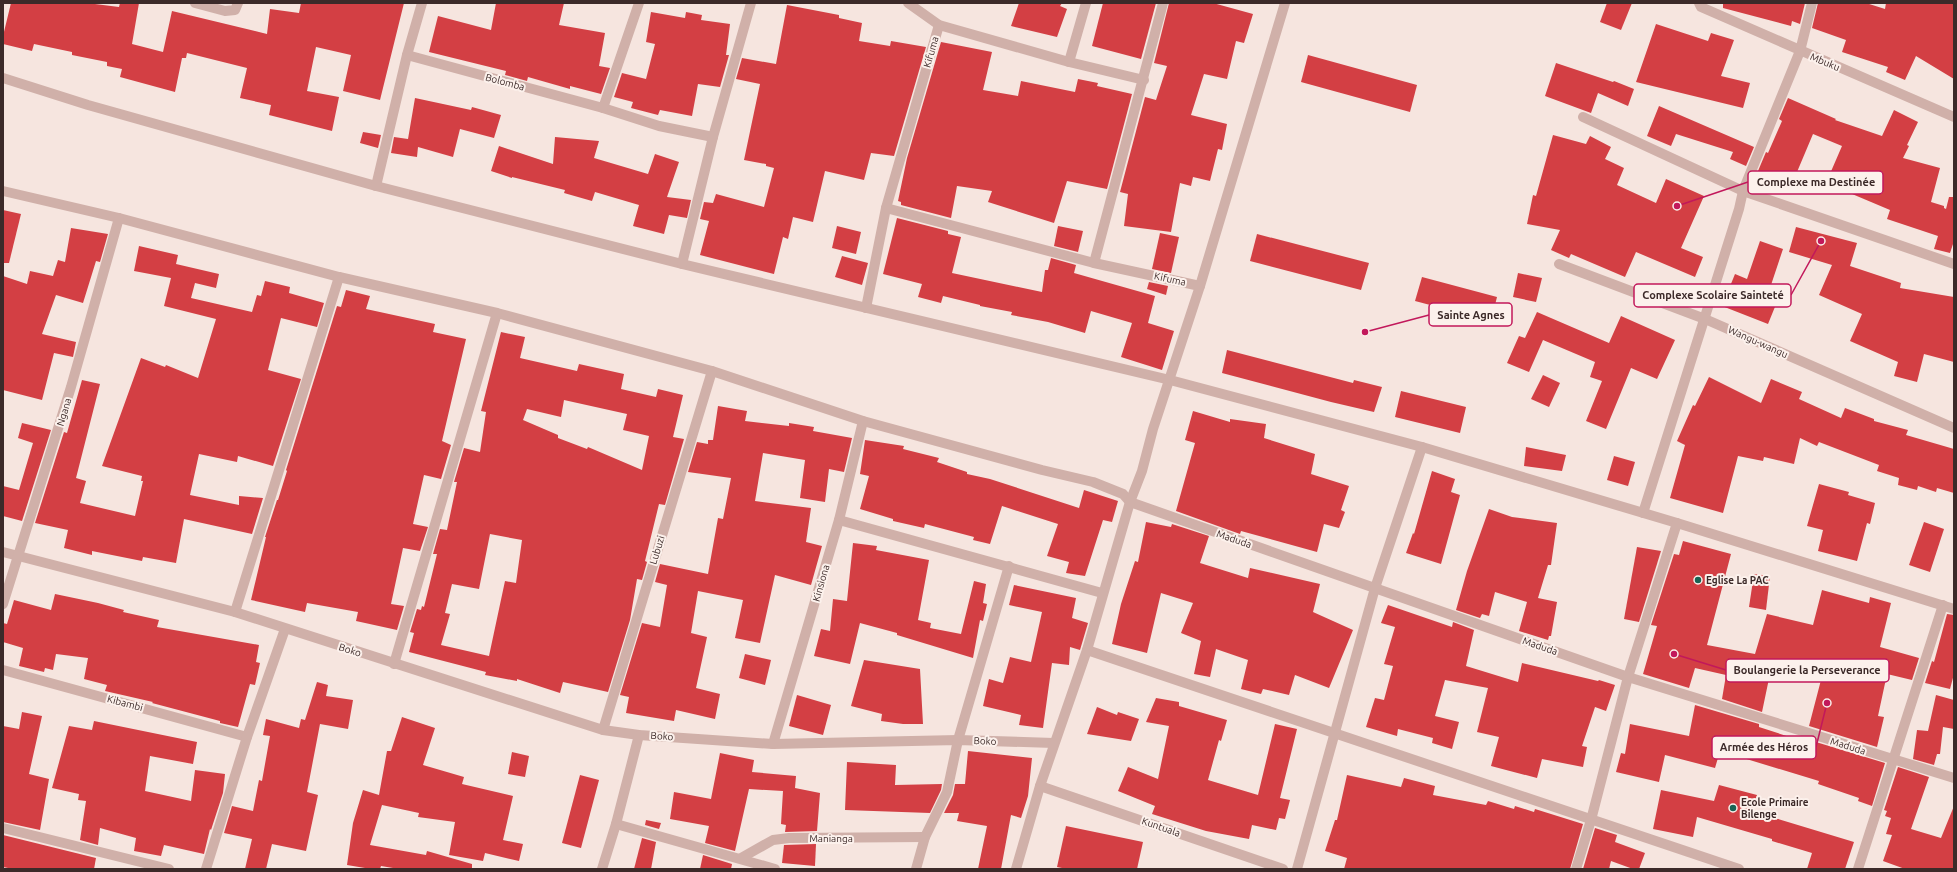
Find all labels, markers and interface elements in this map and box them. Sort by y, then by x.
street label: Kifuma [921,35,941,69]
street label: Mbuku [1809,51,1841,73]
street label: Bolomba [484,71,526,93]
callout: Complexe ma Destinée [1748,171,1883,194]
text: Complexe ma Destinée [1757,176,1875,188]
street label: Kifuma [1153,270,1187,288]
callout: Complexe Scolaire Sainteté [1634,284,1791,307]
text: Complexe Scolaire Sainteté [1642,289,1784,301]
callout: Sainte Agnes [1429,303,1512,326]
text: Sainte Agnes [1437,309,1505,321]
street label: Wangu-wangu [1726,324,1790,360]
street label: Ngana [55,397,73,427]
street label: Maduda [1215,528,1253,550]
street label: Lubuzi [647,534,667,566]
street label: Kinsiona [810,563,832,603]
marker: Eglise La PAC [1693,575,1703,585]
place label: Eglise La PAC [1706,575,1769,586]
street label: Maduda [1521,635,1559,657]
street label: Boko [337,641,363,659]
callout: Boulangerie la Perseverance [1726,659,1889,682]
text: Boulangerie la Perseverance [1733,664,1881,676]
street label: Kibambi [106,693,144,713]
street label: Boko [650,730,674,742]
street label: Boko [973,735,997,747]
street label: Maduda [1829,735,1867,757]
callout: Armée des Héros [1712,736,1816,759]
text: Armée des Héros [1720,741,1808,753]
place label: Ecole Primaire Bilenge [1741,797,1809,820]
marker: Ecole Primaire Bilenge [1728,803,1738,813]
street label: Kuntuala [1140,815,1182,839]
street label: Manianga [809,833,853,844]

